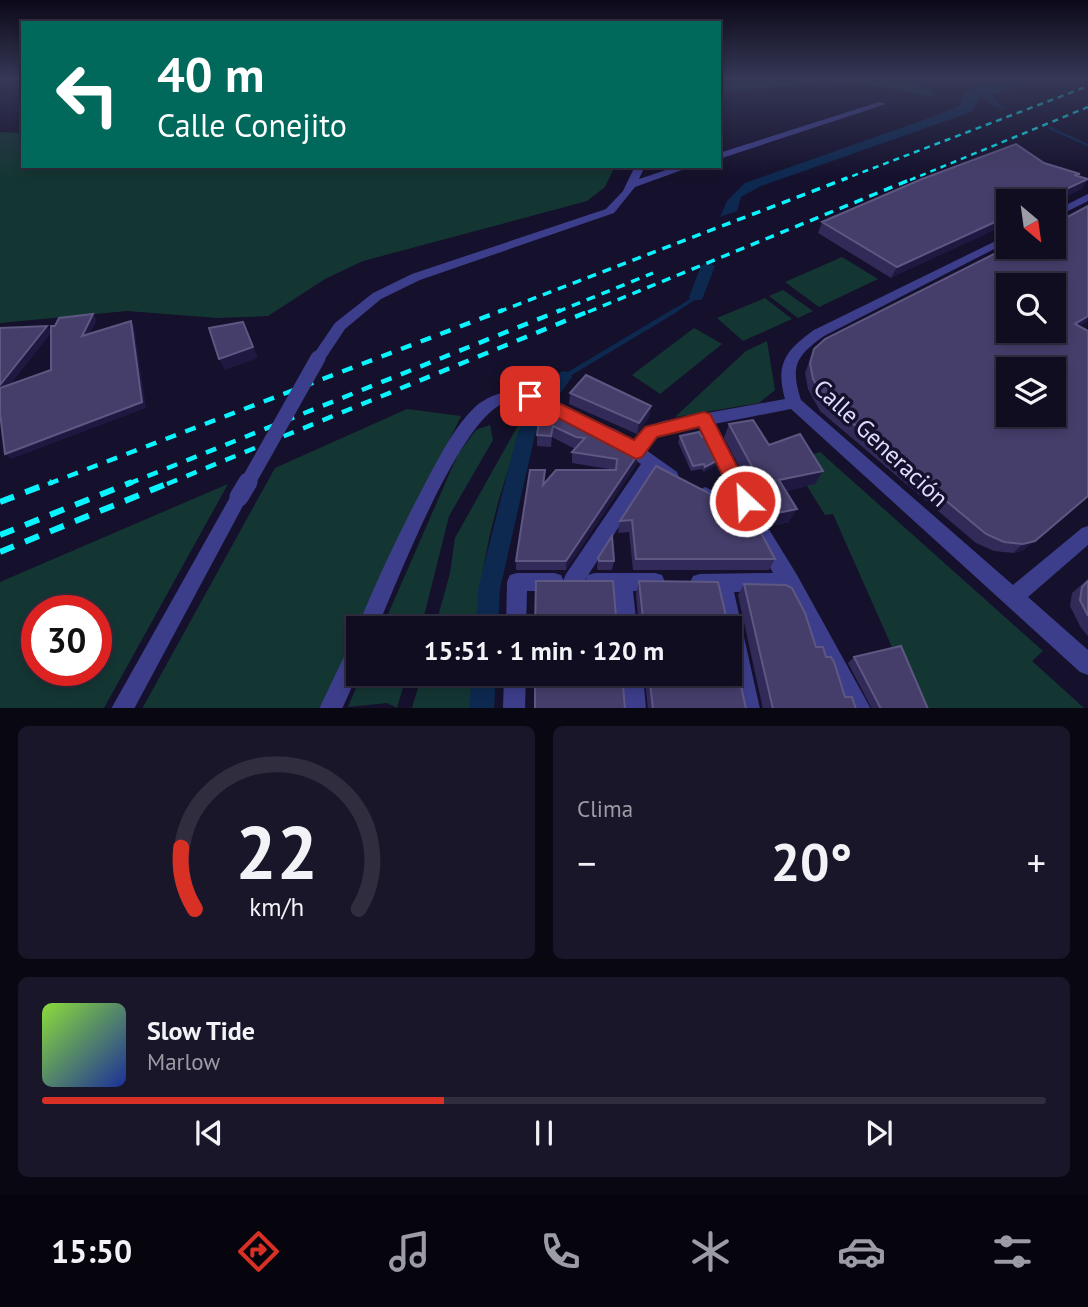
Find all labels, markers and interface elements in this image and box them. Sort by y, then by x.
text: 40 m [157,42,264,106]
icon: left [42,49,133,140]
text: Calle Conejito [157,104,347,146]
north arrow [996,189,1066,259]
map controls [996,189,1066,427]
button: search [996,273,1066,343]
button: layers [996,357,1066,427]
pin [500,366,560,426]
street label: Calle Generación [807,373,955,513]
icon: arrive [511,377,549,415]
position arrow [708,464,782,538]
speed limit sign: 30 [21,595,112,686]
text: 15:51 · 1 min · 120 m [424,634,664,667]
text: Clima [577,794,633,823]
text: 22 [235,805,318,899]
text: 20° [771,828,852,895]
text: − [577,838,596,887]
text: + [1027,838,1046,887]
text: km/h [249,890,304,922]
text: Slow Tide [147,1014,255,1047]
text: Marlow [147,1047,220,1076]
icon: previous [190,1114,228,1152]
icon: pause [525,1114,563,1152]
icon: next [860,1114,898,1152]
icon: directions [234,1227,283,1276]
icon: music [385,1227,434,1276]
icon: phone [536,1227,585,1276]
icon: climate [686,1227,735,1276]
icon: car [837,1227,886,1276]
icon: filters [988,1227,1037,1276]
text: 15:50 [51,1230,132,1272]

